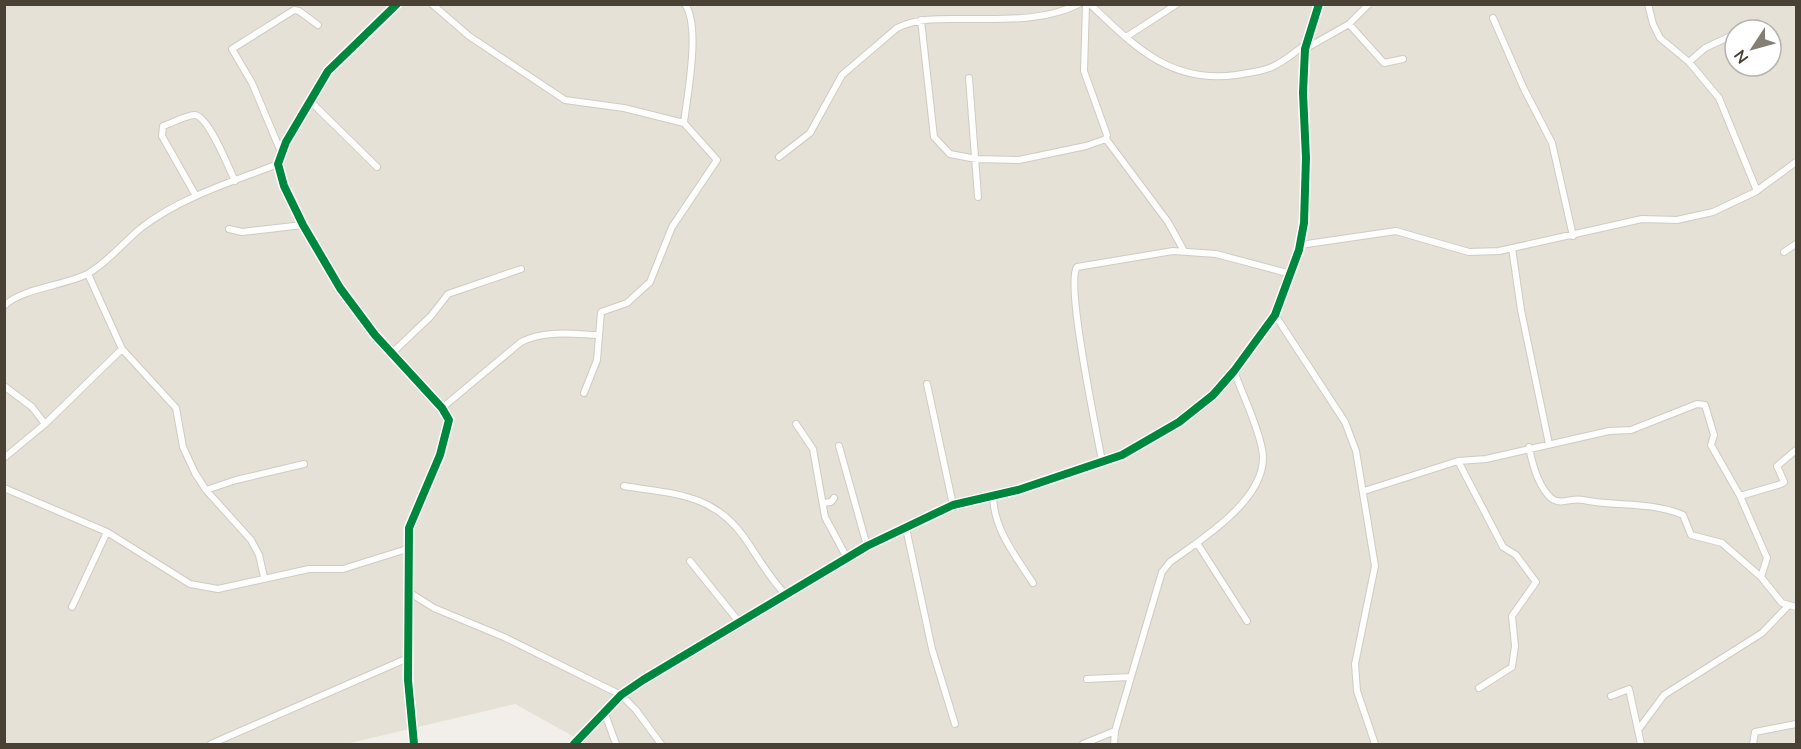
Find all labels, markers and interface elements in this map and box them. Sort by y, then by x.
north arrow [1723,18,1783,78]
text: N [1729,45,1754,68]

